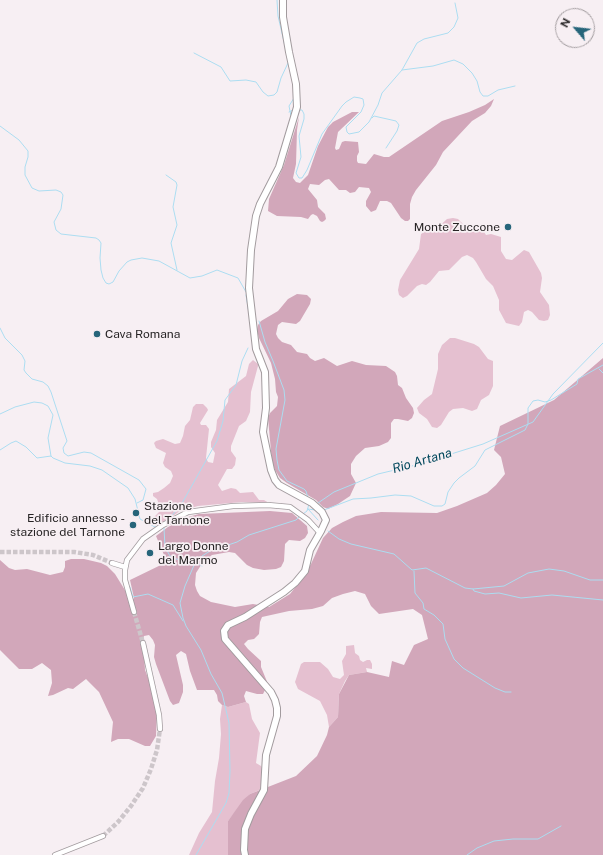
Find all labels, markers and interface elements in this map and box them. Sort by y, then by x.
north arrow [555,8,595,48]
text: N [558,16,573,29]
place label: Monte Zuccone [414,220,500,234]
marker: Monte Zuccone [503,222,513,232]
place label: Cava Romana [105,327,180,341]
marker: Cava Romana [92,329,102,339]
water label: Rio Artana [390,445,454,477]
place label: Stazione del Tarnone [144,499,210,527]
marker: Stazione del Tarnone [131,508,141,518]
place label: Edificio annesso - stazione del Tarnone [10,511,125,539]
marker: Edificio annesso - stazione del Tarnone [128,520,138,530]
place label: Largo Donne del Marmo [158,539,229,567]
marker: Largo Donne del Marmo [145,548,155,558]

